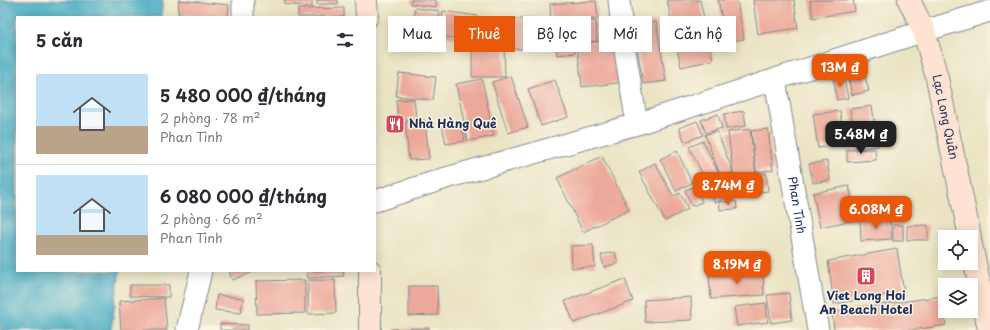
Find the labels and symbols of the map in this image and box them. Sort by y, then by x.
pin: 13M ₫ [812,54,868,88]
street label: Lạc Long Quân [928,72,964,161]
restaurant icon: Nhà Hàng Quê [384,113,406,135]
place label: Nhà Hàng Quê [409,114,497,132]
pin: 5.48M ₫ [824,121,898,155]
pin: 8.74M ₫ [691,172,765,206]
street label: Phan Tình [784,175,811,235]
pin: 6.08M ₫ [839,196,913,230]
pin: 8.19M ₫ [700,251,774,285]
building icon: Viet Long Hoi An Beach Hotel [855,265,877,287]
place label: Viet Long Hoi An Beach Hotel [819,286,912,318]

